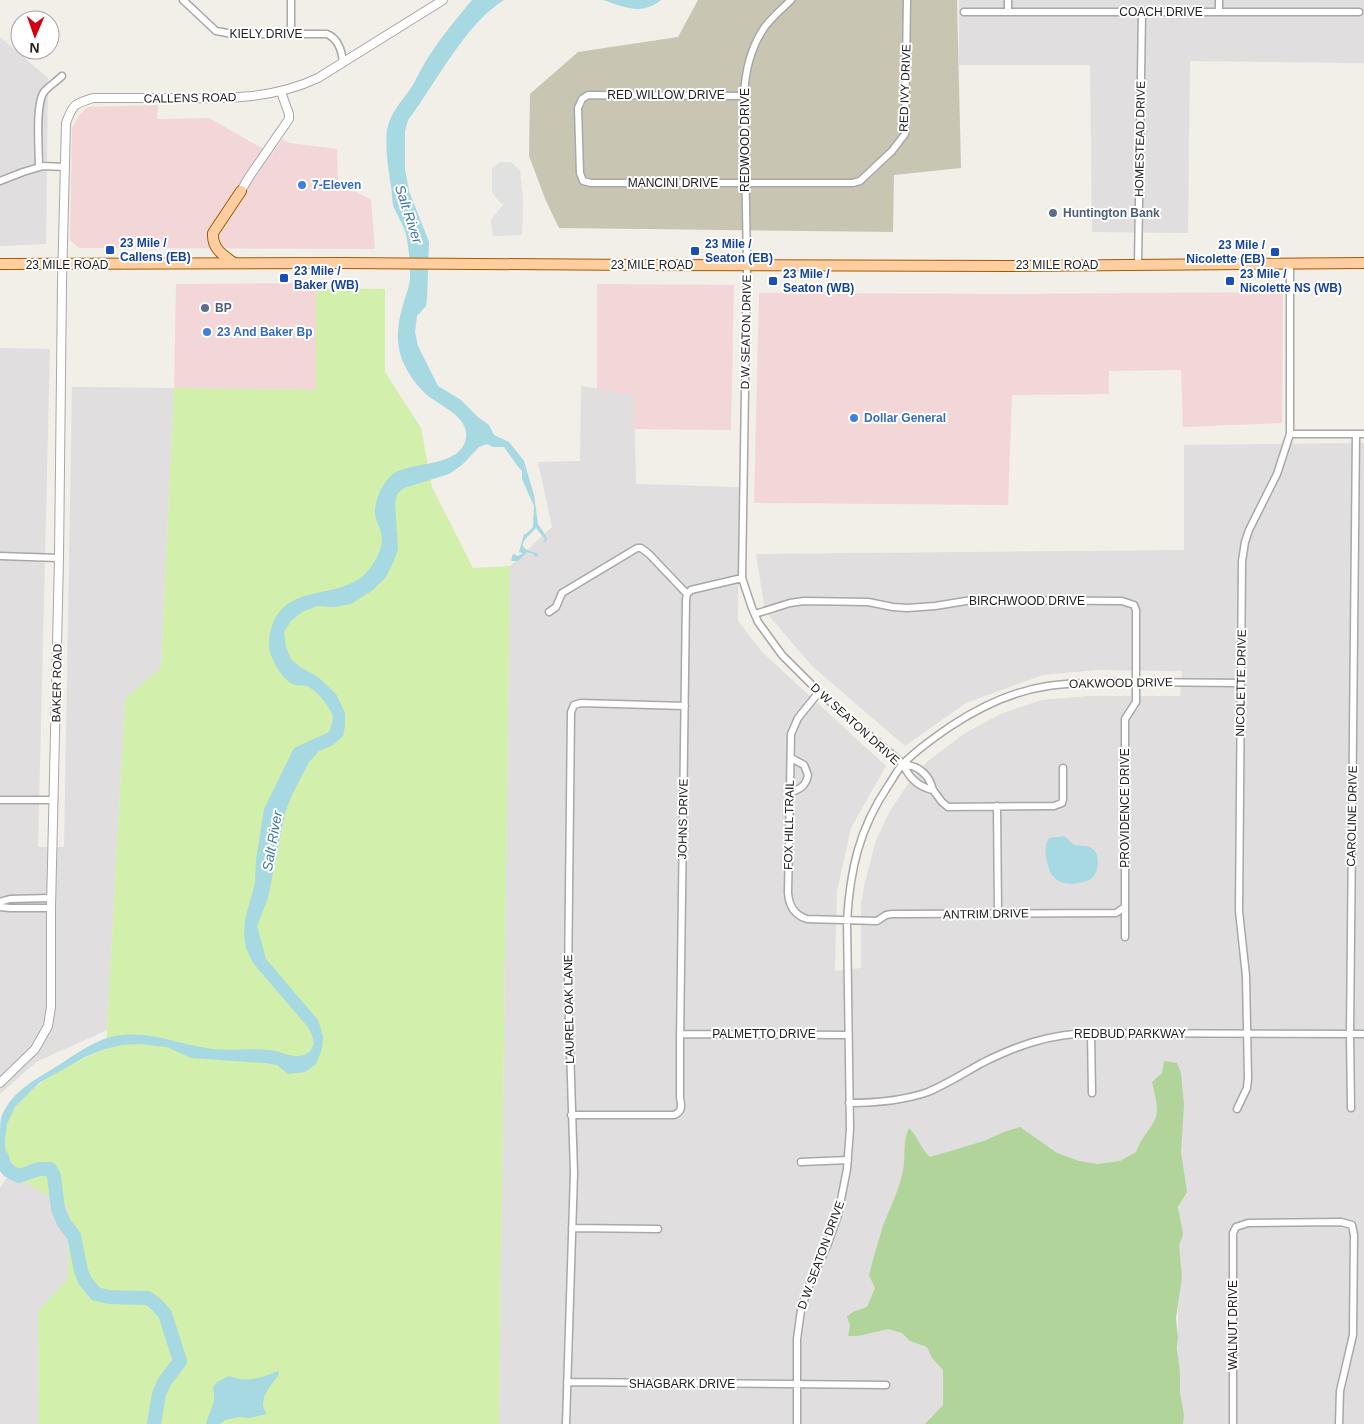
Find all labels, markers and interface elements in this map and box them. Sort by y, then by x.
street label: COACH DRIVE [1119,5,1203,19]
north arrow [10,10,60,60]
street label: KIELY DRIVE [230,27,302,41]
text: N [29,40,40,56]
street label: RED IVY DRIVE [896,44,914,132]
street label: HOMESTEAD DRIVE [1132,81,1148,197]
street label: RED WILLOW DRIVE [607,88,725,102]
street label: REDWOOD DRIVE [738,88,752,192]
street label: CALLENS ROAD [144,90,237,106]
street label: MANCINI DRIVE [628,176,718,190]
place label: 7-Eleven [312,178,361,192]
marker: 7-Eleven [296,179,308,191]
water label: Salt River [392,183,426,247]
place label: Huntington Bank [1063,206,1160,220]
marker: Huntington Bank [1047,207,1059,219]
place label: 23 Mile / Callens (EB) [120,236,191,264]
place label: 23 Mile / Seaton (EB) [705,237,773,265]
place label: 23 Mile / Nicolette (EB) [1186,238,1266,266]
marker: 23 Mile / Callens (EB) [104,244,116,256]
marker: 23 Mile / Seaton (EB) [689,245,701,257]
marker: 23 Mile / Nicolette (EB) [1269,246,1281,258]
street label: 23 MILE ROAD [26,258,109,272]
street label: 23 MILE ROAD [611,258,694,272]
street label: 23 MILE ROAD [1016,258,1099,272]
place label: 23 Mile / Baker (WB) [294,264,359,292]
place label: 23 Mile / Seaton (WB) [783,267,854,295]
place label: 23 Mile / Nicolette NS (WB) [1240,267,1342,295]
marker: 23 Mile / Baker (WB) [278,272,290,284]
street label: D W SEATON DRIVE [738,274,754,390]
marker: 23 Mile / Seaton (WB) [767,275,779,287]
marker: 23 Mile / Nicolette NS (WB) [1224,275,1236,287]
place label: BP [215,301,232,315]
marker: BP [199,302,211,314]
place label: 23 And Baker Bp [217,325,313,339]
marker: 23 And Baker Bp [201,326,213,338]
place label: Dollar General [864,411,946,425]
marker: Dollar General [848,412,860,424]
street label: BIRCHWOOD DRIVE [969,594,1085,608]
street label: NICOLETTE DRIVE [1233,629,1249,737]
street label: BAKER ROAD [49,643,65,722]
street label: OAKWOOD DRIVE [1069,675,1173,691]
street label: D W SEATON DRIVE [808,680,902,768]
street label: PROVIDENCE DRIVE [1118,748,1132,868]
street label: CAROLINE DRIVE [1344,765,1360,867]
street label: JOHNS DRIVE [675,779,691,859]
street label: FOX HILL TRAIL [781,780,797,870]
water label: Salt River [259,808,285,872]
street label: ANTRIM DRIVE [943,906,1029,922]
street label: LAUREL OAK LANE [561,954,577,1064]
street label: PALMETTO DRIVE [712,1027,816,1041]
street label: REDBUD PARKWAY [1074,1027,1186,1041]
street label: D W SEATON DRIVE [795,1199,847,1311]
street label: WALNUT DRIVE [1226,1280,1240,1370]
street label: SHAGBARK DRIVE [629,1377,735,1391]

